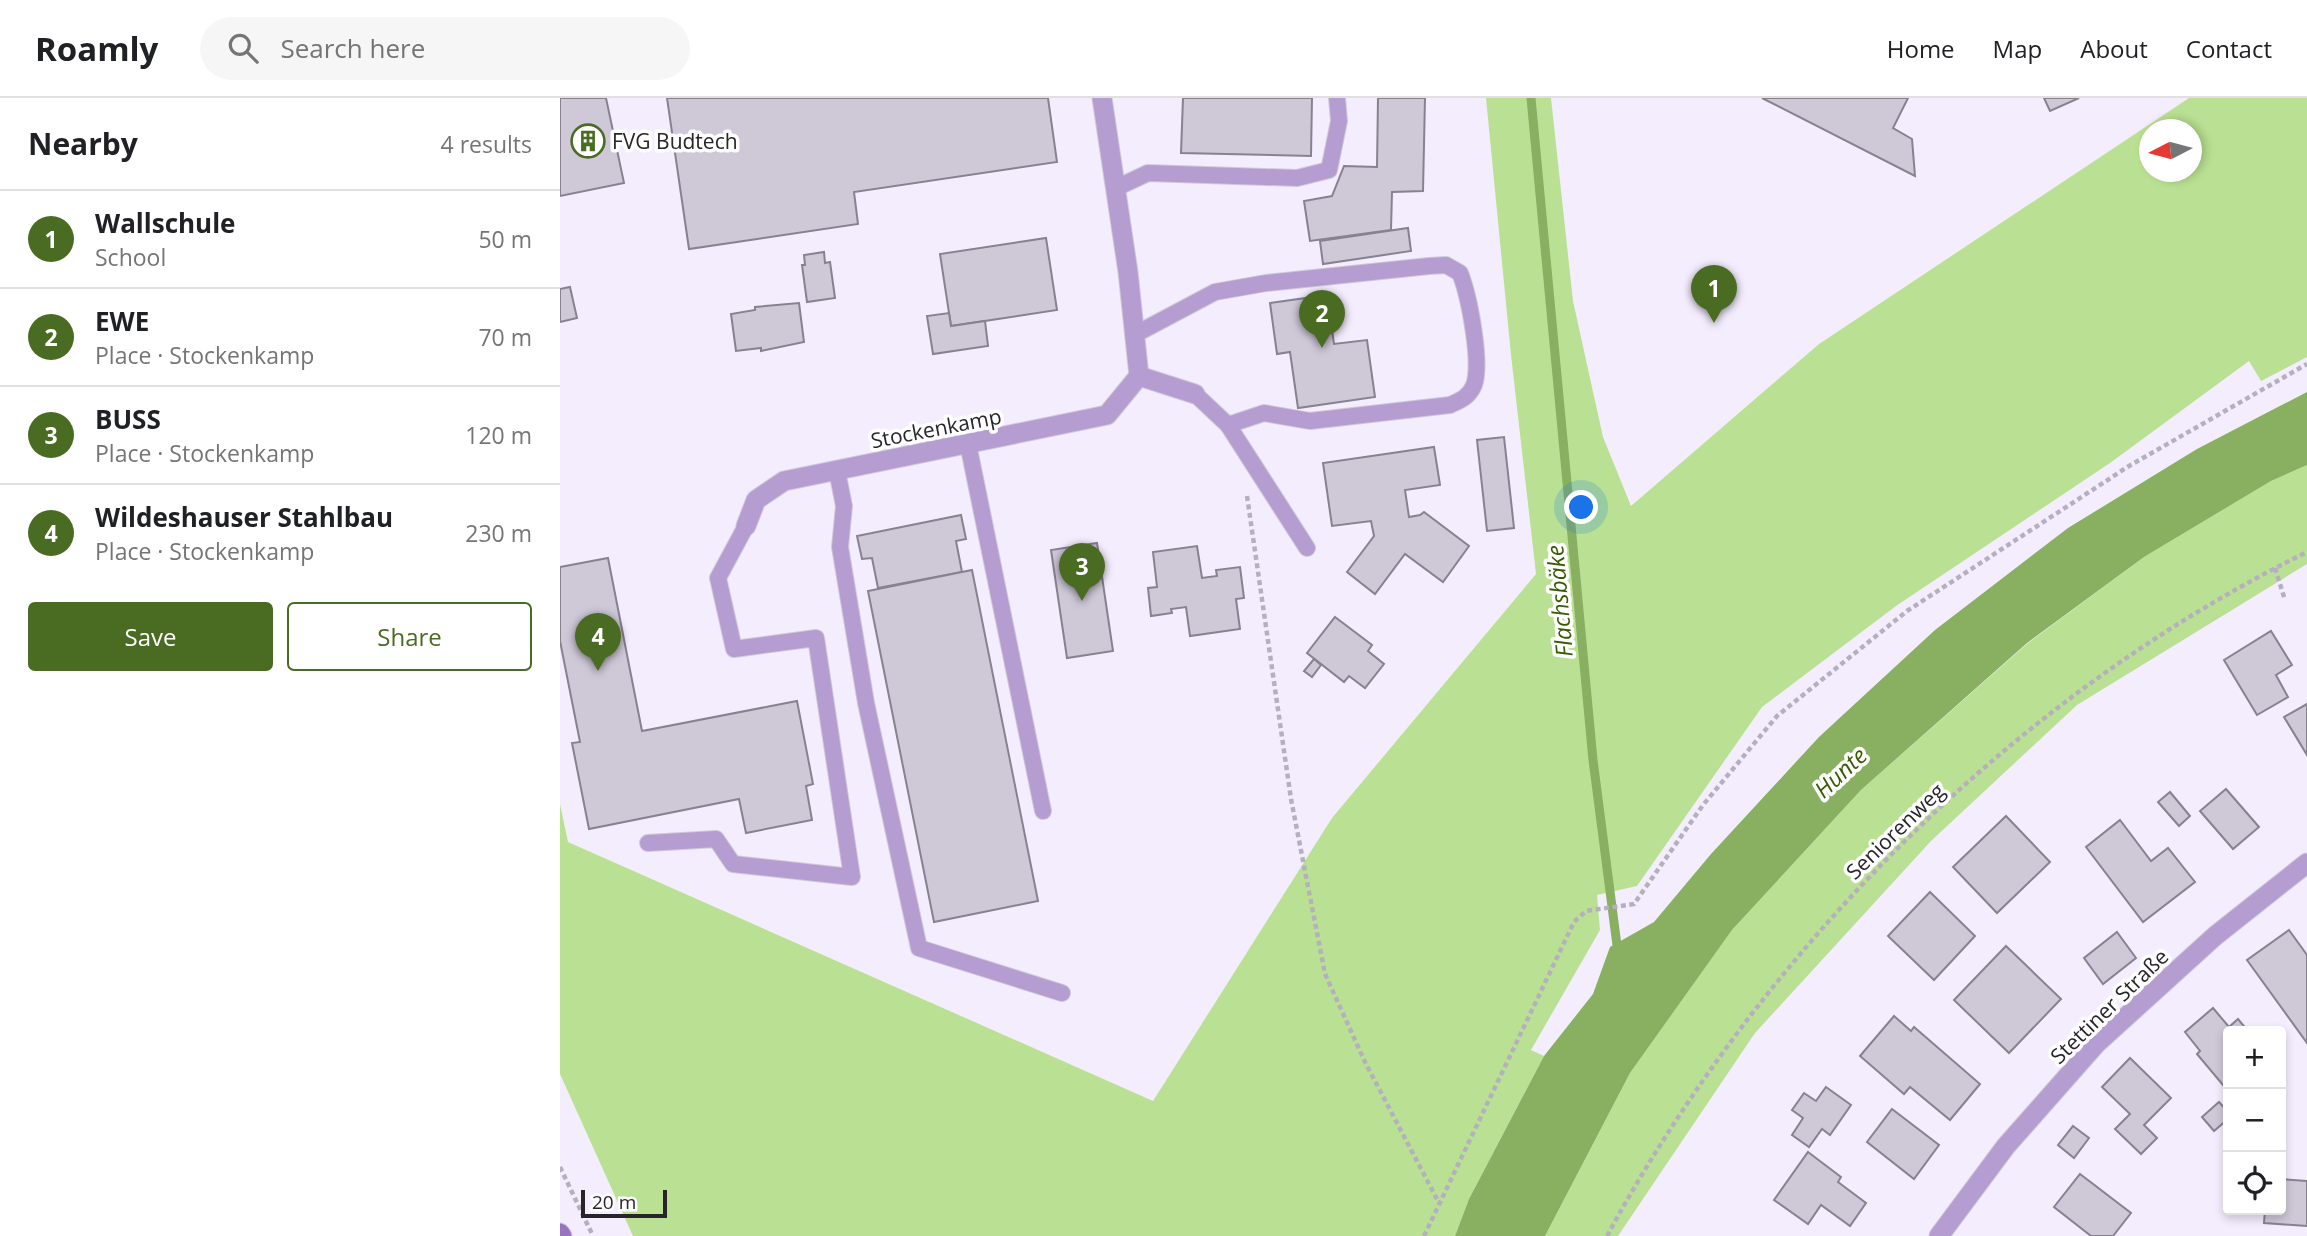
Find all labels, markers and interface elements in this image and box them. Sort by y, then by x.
search box [200,17,690,80]
text: Roamly [35,26,158,71]
icon: search [224,29,262,67]
text: Search here [280,30,425,66]
text: Home [1887,32,1955,65]
text: Map [1993,32,2042,65]
text: About [2080,32,2148,65]
text: Contact [2186,32,2272,65]
north arrow [2139,119,2202,182]
building icon: FVG Budtech [569,122,607,160]
text: Nearby [28,123,138,164]
place label: FVG Budtech [612,127,738,155]
text: 4 results [441,128,532,160]
text: Wallschule [95,205,235,241]
text: 1 [44,223,58,255]
text: 50 m [478,223,532,255]
text: School [95,241,166,273]
pin: 1 [1691,265,1737,323]
pin: 2 [1299,290,1345,348]
text: EWE [95,303,149,339]
text: 2 [44,321,58,353]
text: 70 m [478,321,532,353]
text: Place · Stockenkamp [95,339,314,371]
text: BUSS [95,401,161,437]
street label: Stockenkamp [868,402,1004,454]
text: 3 [44,419,58,451]
text: 120 m [465,419,532,451]
text: Place · Stockenkamp [95,437,314,469]
your location [1564,490,1598,524]
text: Wildeshauser Stahlbau [95,499,393,535]
text: 4 [44,517,58,549]
text: 230 m [465,517,532,549]
text: Place · Stockenkamp [95,535,314,567]
pin: 3 [1059,543,1105,601]
water label: Flachsbäke [1538,544,1580,658]
button: Save [28,602,273,671]
button: Share [287,602,532,671]
pin: 4 [575,613,621,671]
water label: Hunte [1807,739,1873,805]
street label: Seniorenweg [1840,777,1950,885]
street label: Stettiner Straße [2044,942,2174,1070]
map controls [2223,1026,2286,1215]
button: + [2223,1026,2286,1089]
button: − [2223,1089,2286,1152]
button: locate [2223,1152,2286,1215]
scale bar [581,1187,667,1219]
text: 20 m [592,1189,636,1215]

